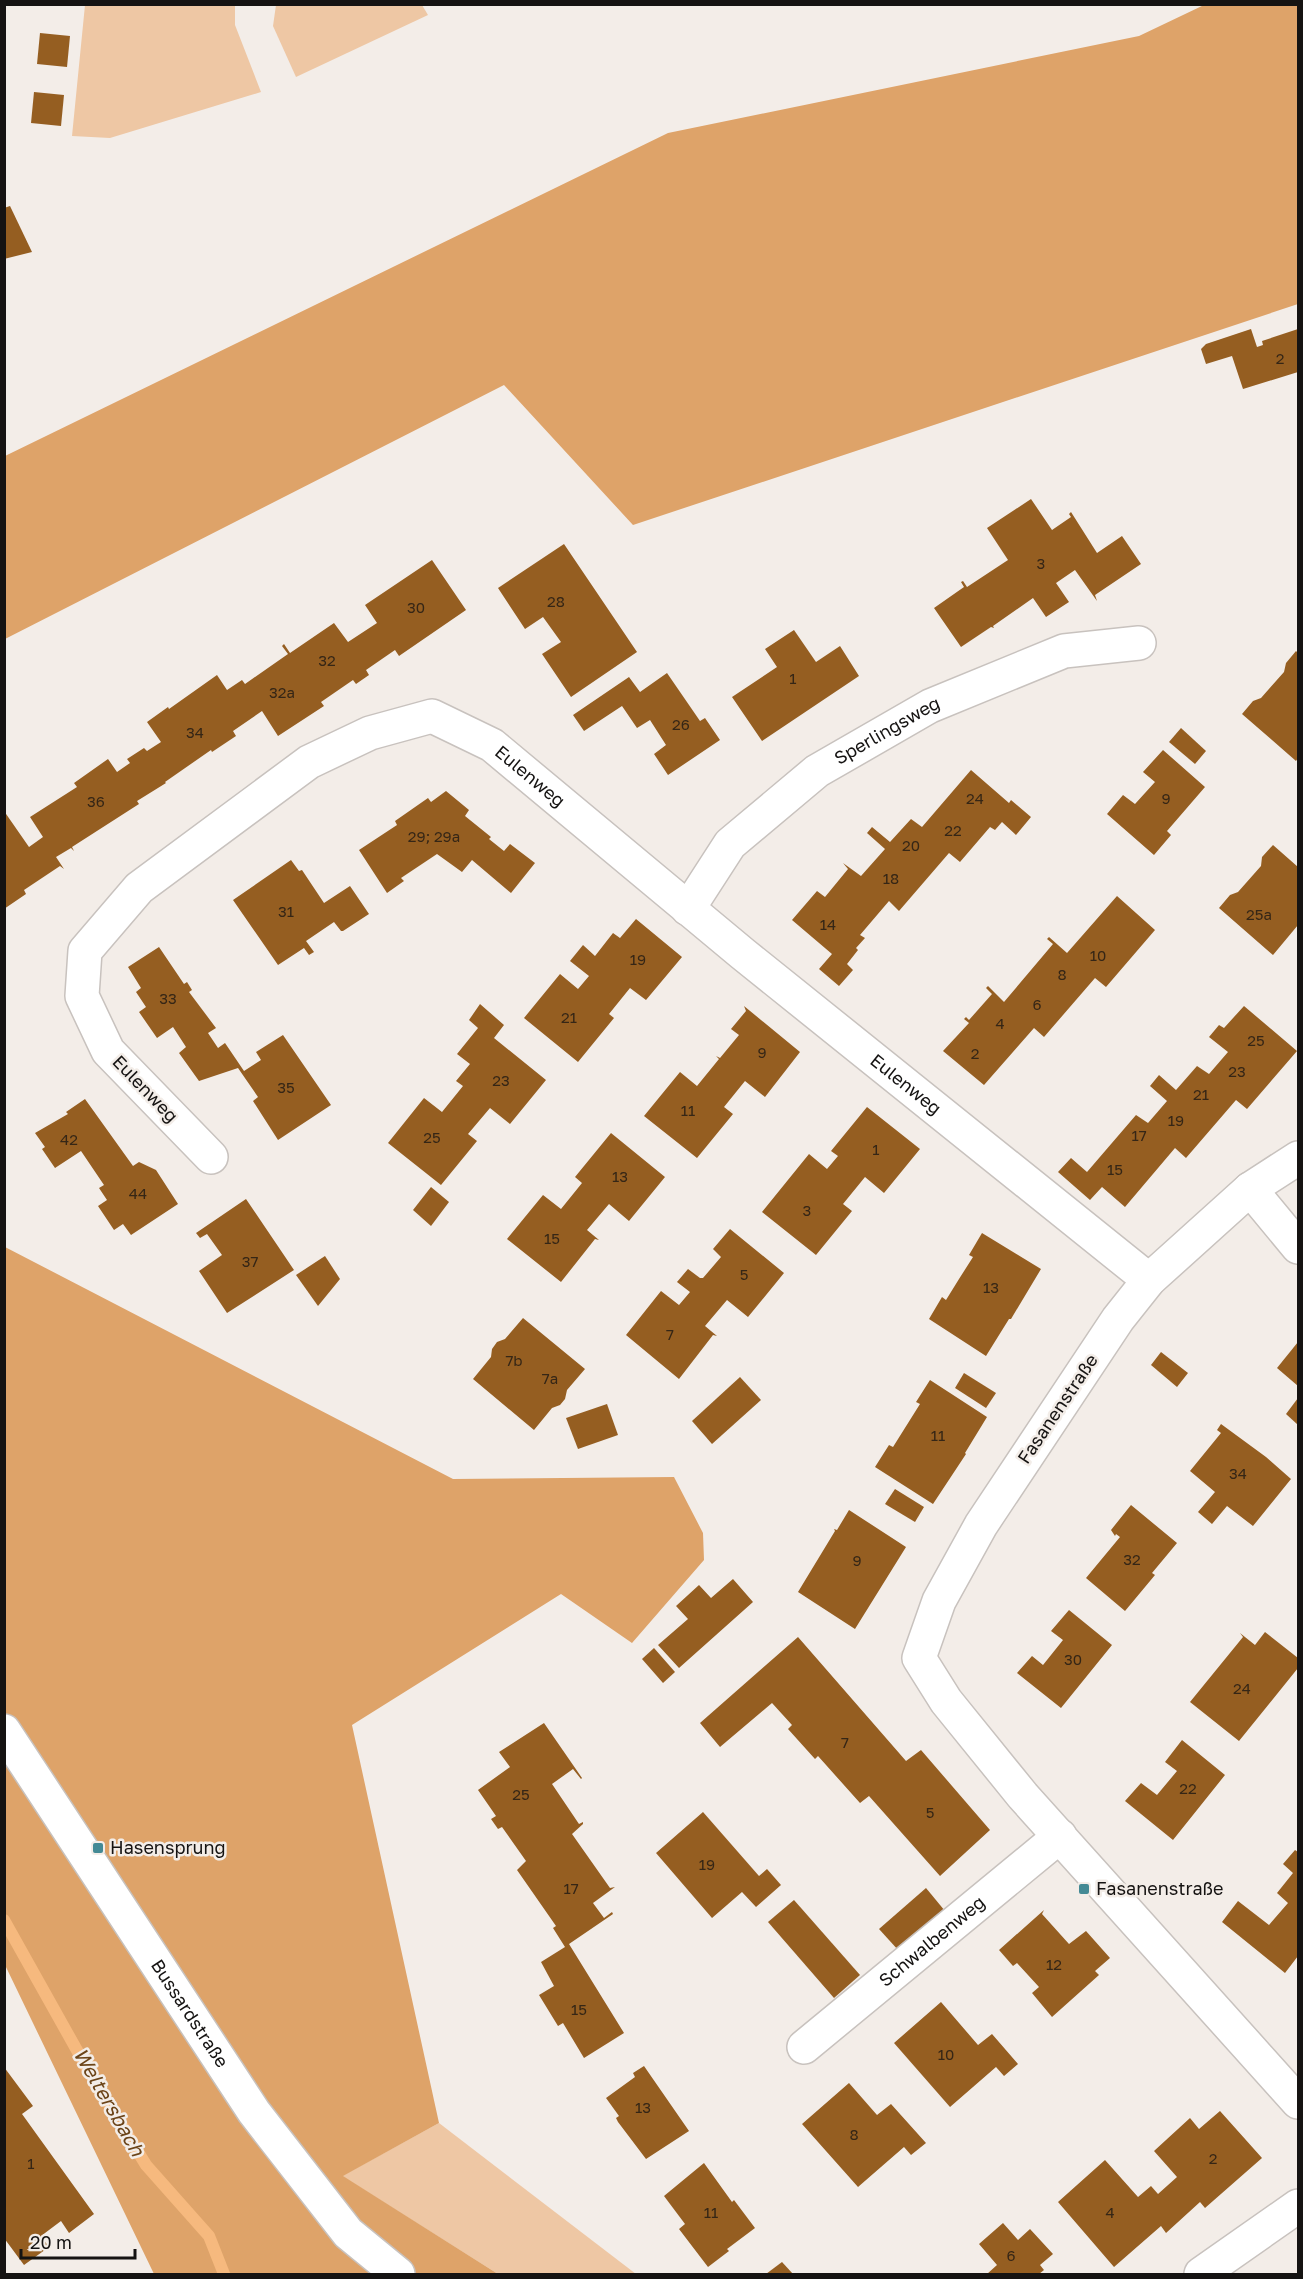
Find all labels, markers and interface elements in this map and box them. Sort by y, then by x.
house number: 2 [1276,349,1284,367]
house number: 3 [1037,554,1045,572]
house number: 28 [547,592,565,610]
house number: 30 [407,598,425,616]
house number: 32 [318,651,336,669]
house number: 1 [789,669,797,687]
house number: 32a [269,683,295,701]
street label: Sperlingsweg [830,691,943,769]
house number: 26 [672,715,690,733]
house number: 34 [186,723,204,741]
street label: Eulenweg [491,740,570,811]
house number: 24 [966,789,984,807]
house number: 9 [1161,789,1171,807]
house number: 36 [87,792,105,810]
house number: 22 [944,821,962,839]
house number: 29; 29a [408,827,460,845]
house number: 20 [902,836,920,854]
house number: 18 [883,869,899,887]
house number: 31 [278,902,294,920]
house number: 25a [1246,905,1272,923]
house number: 14 [820,915,836,933]
house number: 10 [1090,946,1106,964]
house number: 19 [630,950,646,968]
house number: 8 [1057,965,1067,983]
house number: 33 [159,989,177,1007]
house number: 6 [1032,995,1042,1013]
house number: 21 [561,1008,577,1026]
house number: 4 [995,1014,1005,1032]
house number: 25 [1247,1031,1265,1049]
house number: 9 [757,1043,767,1061]
house number: 2 [971,1044,979,1062]
street label: Eulenweg [866,1049,946,1119]
street label: Eulenweg [108,1050,183,1126]
house number: 23 [1228,1062,1246,1080]
house number: 23 [492,1071,510,1089]
house number: 35 [277,1078,295,1096]
house number: 21 [1193,1085,1209,1103]
house number: 11 [681,1101,695,1119]
house number: 19 [1168,1111,1184,1129]
house number: 17 [1131,1126,1147,1144]
house number: 25 [423,1128,441,1146]
house number: 42 [60,1130,78,1148]
house number: 1 [872,1140,880,1158]
house number: 15 [1107,1160,1123,1178]
house number: 13 [612,1167,628,1185]
house number: 44 [129,1184,147,1202]
house number: 3 [803,1201,811,1219]
house number: 15 [544,1229,560,1247]
house number: 37 [242,1252,258,1270]
house number: 5 [740,1265,748,1283]
house number: 13 [983,1278,999,1296]
house number: 7 [666,1325,674,1343]
street label: Fasanenstraße [1012,1349,1102,1467]
house number: 7b [505,1351,523,1369]
house number: 7a [542,1369,558,1387]
house number: 11 [931,1426,945,1444]
house number: 34 [1229,1464,1247,1482]
house number: 32 [1123,1550,1141,1568]
house number: 9 [852,1551,862,1569]
house number: 30 [1064,1650,1082,1668]
house number: 24 [1233,1679,1251,1697]
house number: 7 [841,1733,849,1751]
house number: 22 [1179,1779,1197,1797]
house number: 25 [512,1785,530,1803]
house number: 5 [926,1803,934,1821]
place label: Hasensprung [110,1836,226,1858]
marker: Hasensprung [91,1841,105,1855]
house number: 19 [699,1855,715,1873]
place label: Fasanenstraße [1096,1877,1223,1899]
house number: 17 [563,1879,579,1897]
marker: Fasanenstraße [1077,1882,1091,1896]
street label: Schwalbenweg [874,1891,989,1991]
street label: Bussardstraße [147,1955,234,2071]
house number: 12 [1046,1955,1062,1973]
house number: 15 [571,2000,587,2018]
water label: Weltersbach [69,2043,151,2160]
house number: 10 [938,2045,954,2063]
house number: 13 [635,2098,651,2116]
house number: 8 [849,2125,859,2143]
house number: 2 [1209,2149,1217,2167]
house number: 1 [27,2154,35,2172]
house number: 11 [704,2203,718,2221]
house number: 4 [1105,2203,1115,2221]
scale bar [21,2222,135,2260]
text: 20 m [30,2231,72,2253]
house number: 6 [1006,2246,1016,2264]

